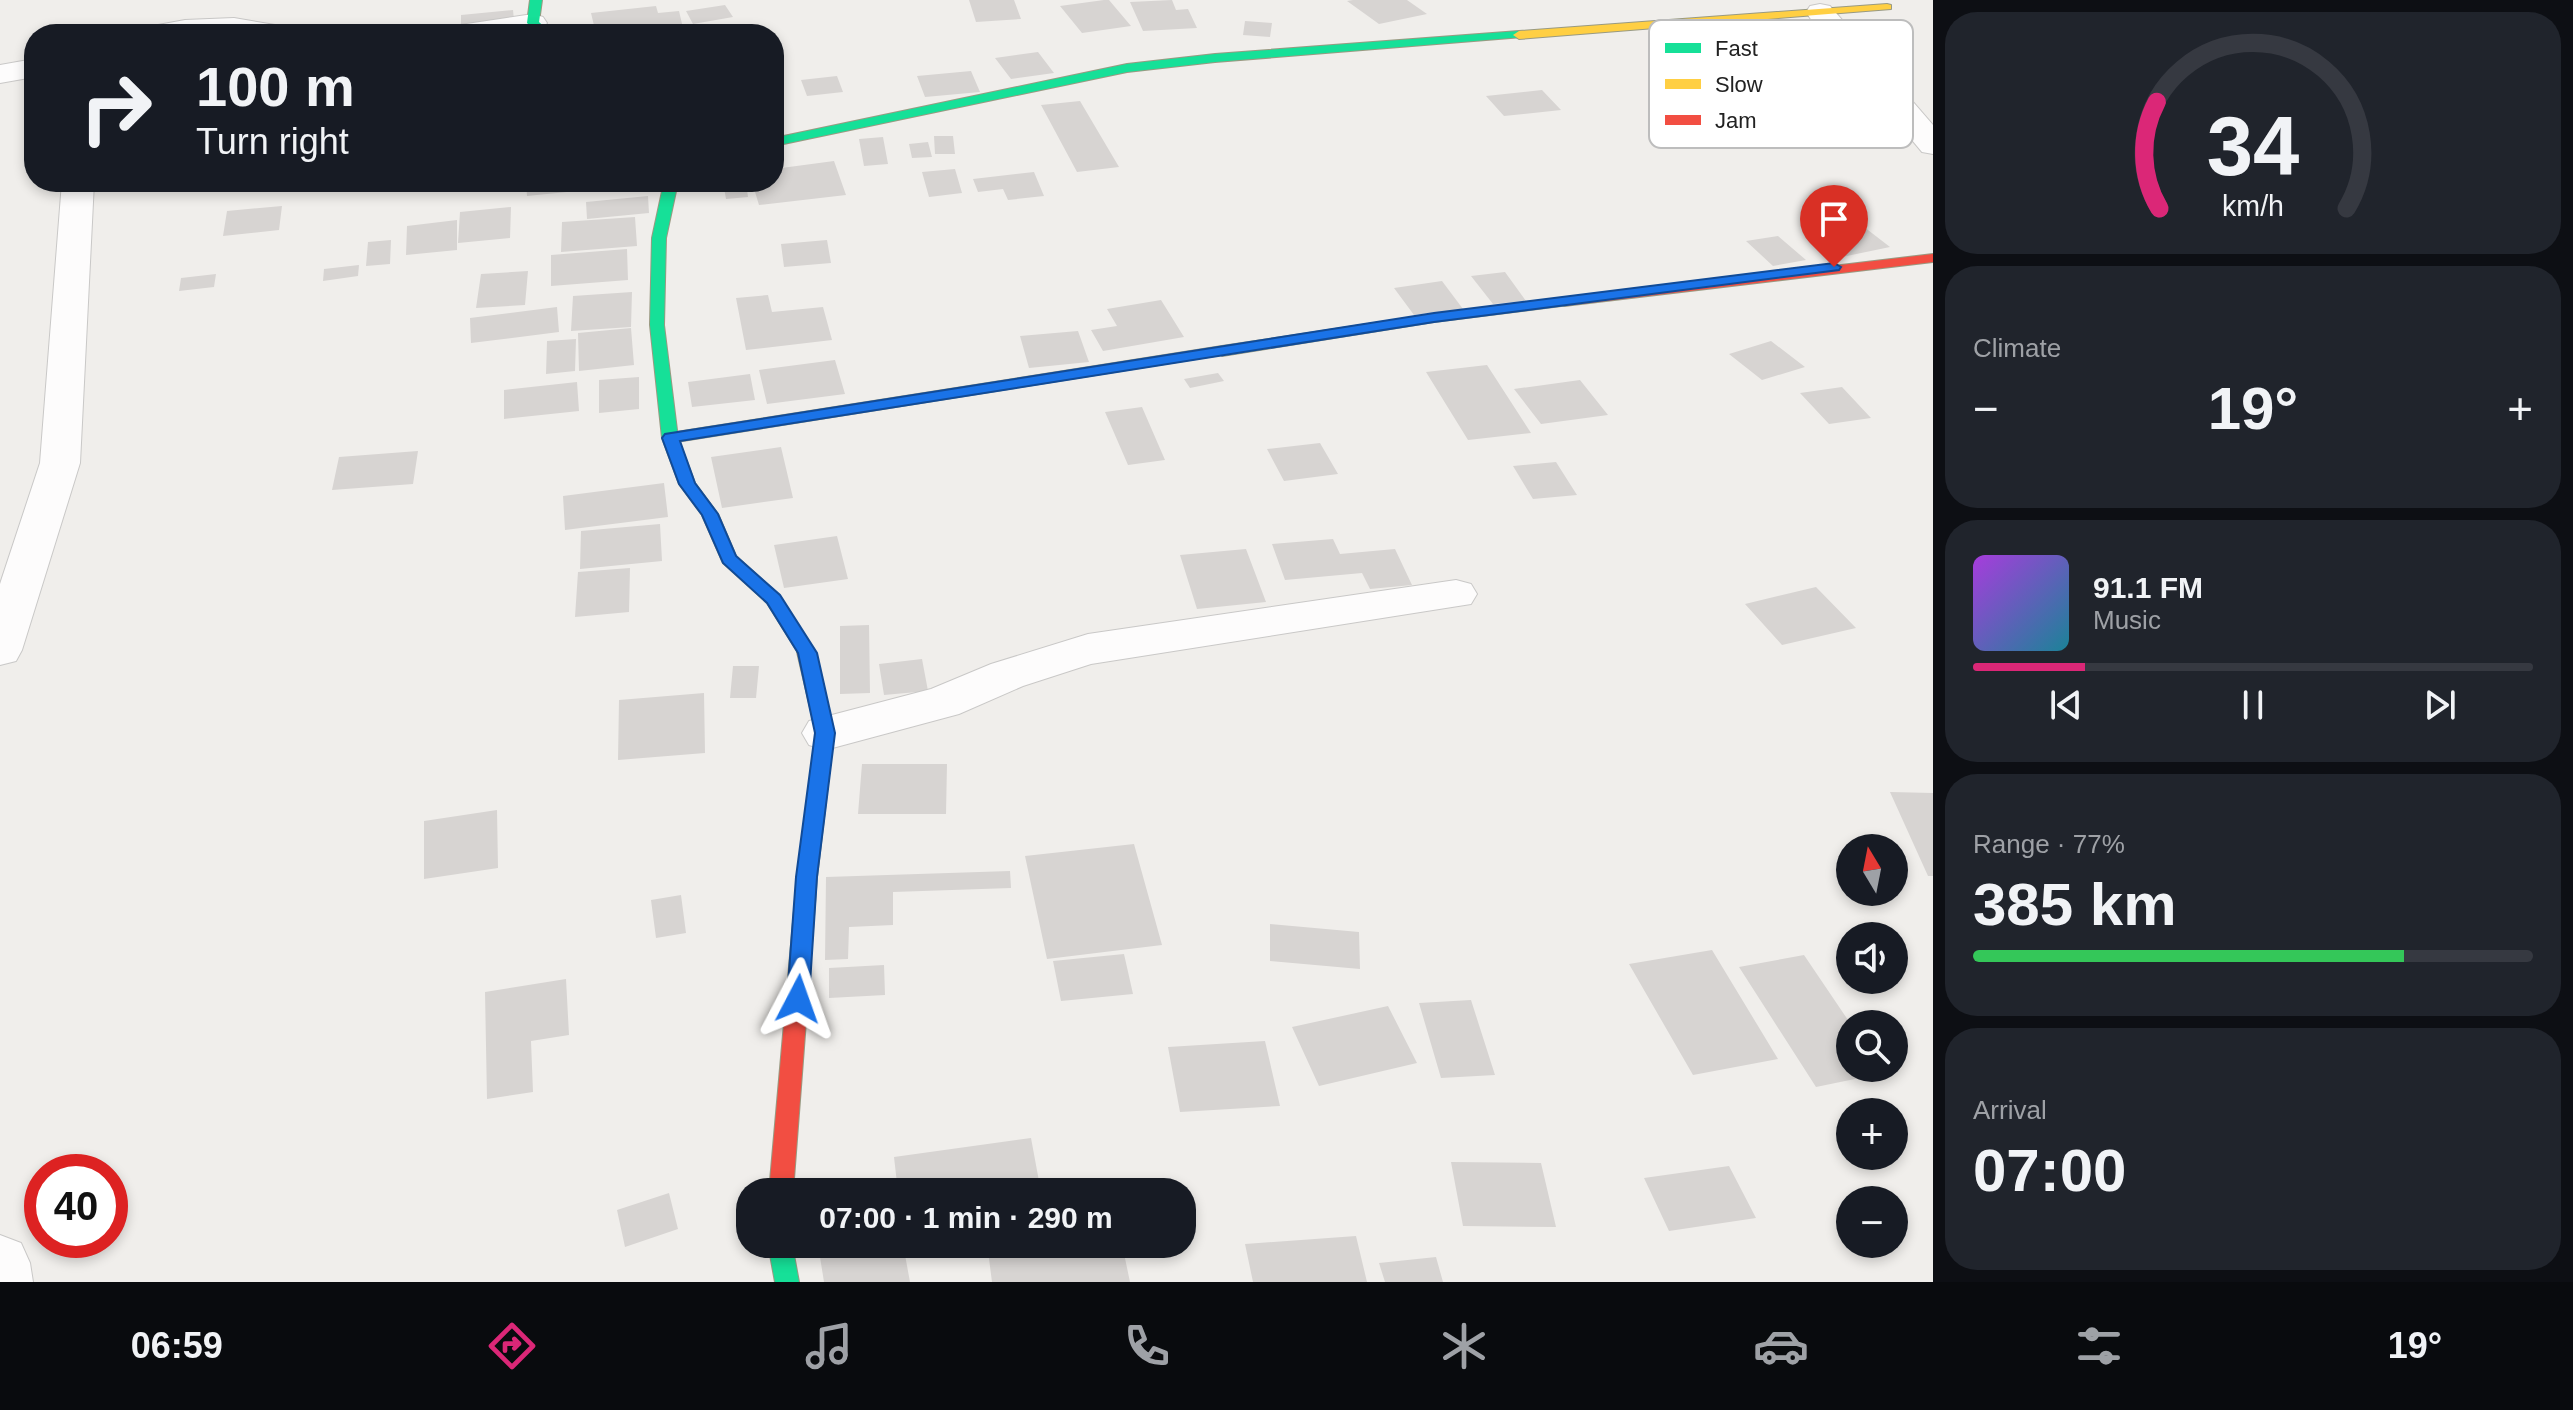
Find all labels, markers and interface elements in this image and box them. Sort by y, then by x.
legend [1649,20,1913,148]
text: Fast [1715,36,1758,61]
text: 100 m [196,55,355,118]
icon: right [64,56,168,160]
text: Slow [1715,72,1763,97]
text: 34 [2207,100,2299,193]
text: Jam [1715,108,1757,133]
text: Turn right [196,121,349,162]
pin [1800,185,1868,267]
text: km/h [2222,190,2284,222]
icon: arrive [1812,197,1856,241]
text: Climate [1973,333,2061,363]
text: 19° [2208,375,2298,442]
text: − [1973,384,1999,433]
text: + [2507,384,2533,433]
text: 91.1 FM [2093,571,2203,604]
text: Music [2093,605,2161,635]
icon: previous [2044,683,2088,727]
icon: pause [2231,683,2275,727]
icon: next [2418,683,2462,727]
text: Range · 77% [1973,829,2125,859]
north arrow [1836,834,1908,906]
map controls [1836,834,1908,1258]
text: 385 km [1973,871,2177,938]
button: sound [1836,922,1908,994]
position arrow [756,957,840,1041]
button: search [1836,1010,1908,1082]
text: Arrival [1973,1095,2047,1125]
button: + [1836,1098,1908,1170]
text: 07:00 [1973,1137,2126,1204]
speed limit sign: 40 [24,1154,128,1258]
button: − [1836,1186,1908,1258]
text: 07:00 · 1 min · 290 m [819,1201,1113,1234]
icon: directions [484,1318,540,1374]
icon: music [801,1318,857,1374]
icon: phone [1119,1318,1175,1374]
icon: climate [1436,1318,1492,1374]
icon: car [1753,1318,1809,1374]
icon: filters [2071,1318,2127,1374]
text: 06:59 [131,1325,223,1366]
text: 19° [2388,1325,2442,1366]

